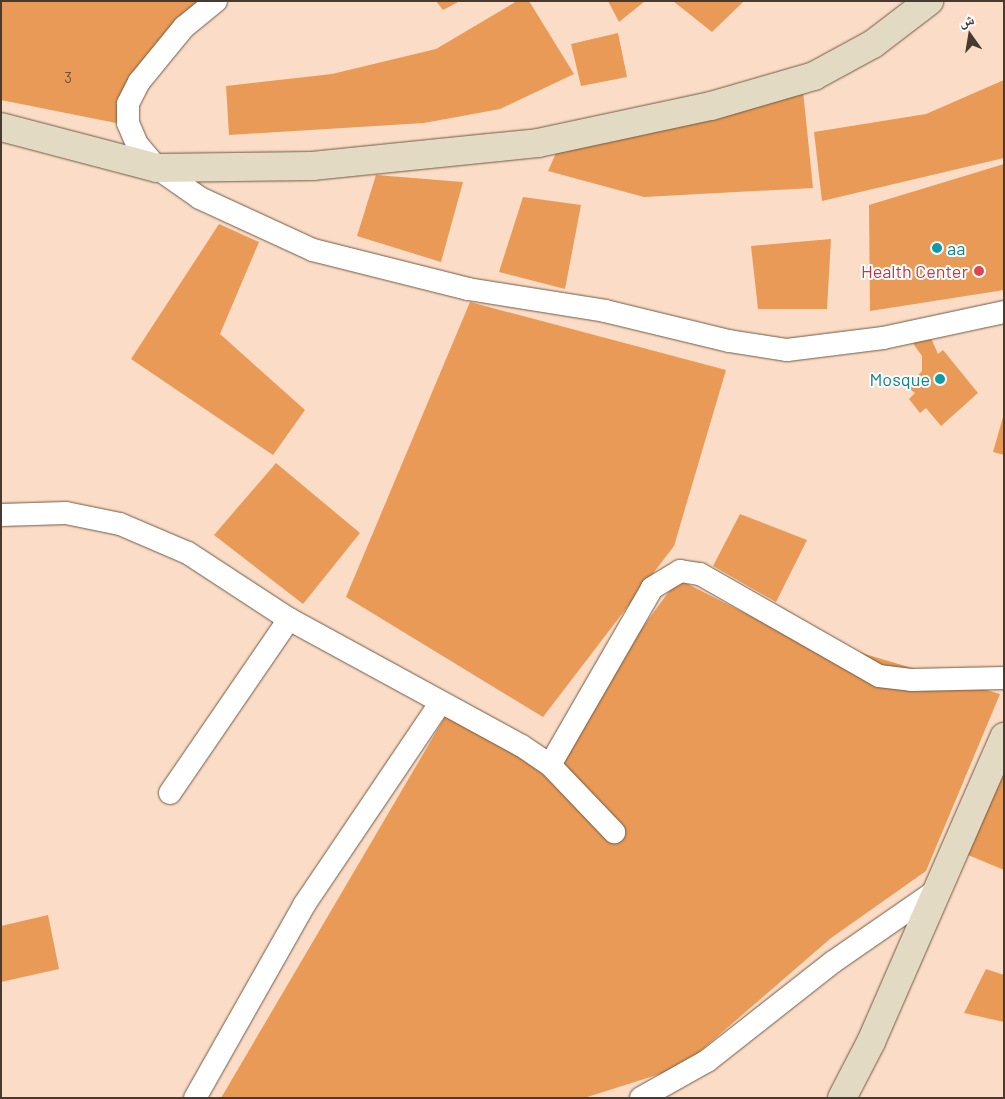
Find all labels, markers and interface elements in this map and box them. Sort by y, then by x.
north arrow [945,10,995,60]
text: ش [957,10,976,30]
house number: 3 [64,69,72,87]
place label: aa [947,237,965,259]
marker: aa [931,242,943,254]
place label: Health Center [861,260,968,282]
marker: Health Center [972,264,986,278]
place label: Mosque [869,368,930,390]
marker: Mosque [934,373,946,385]

